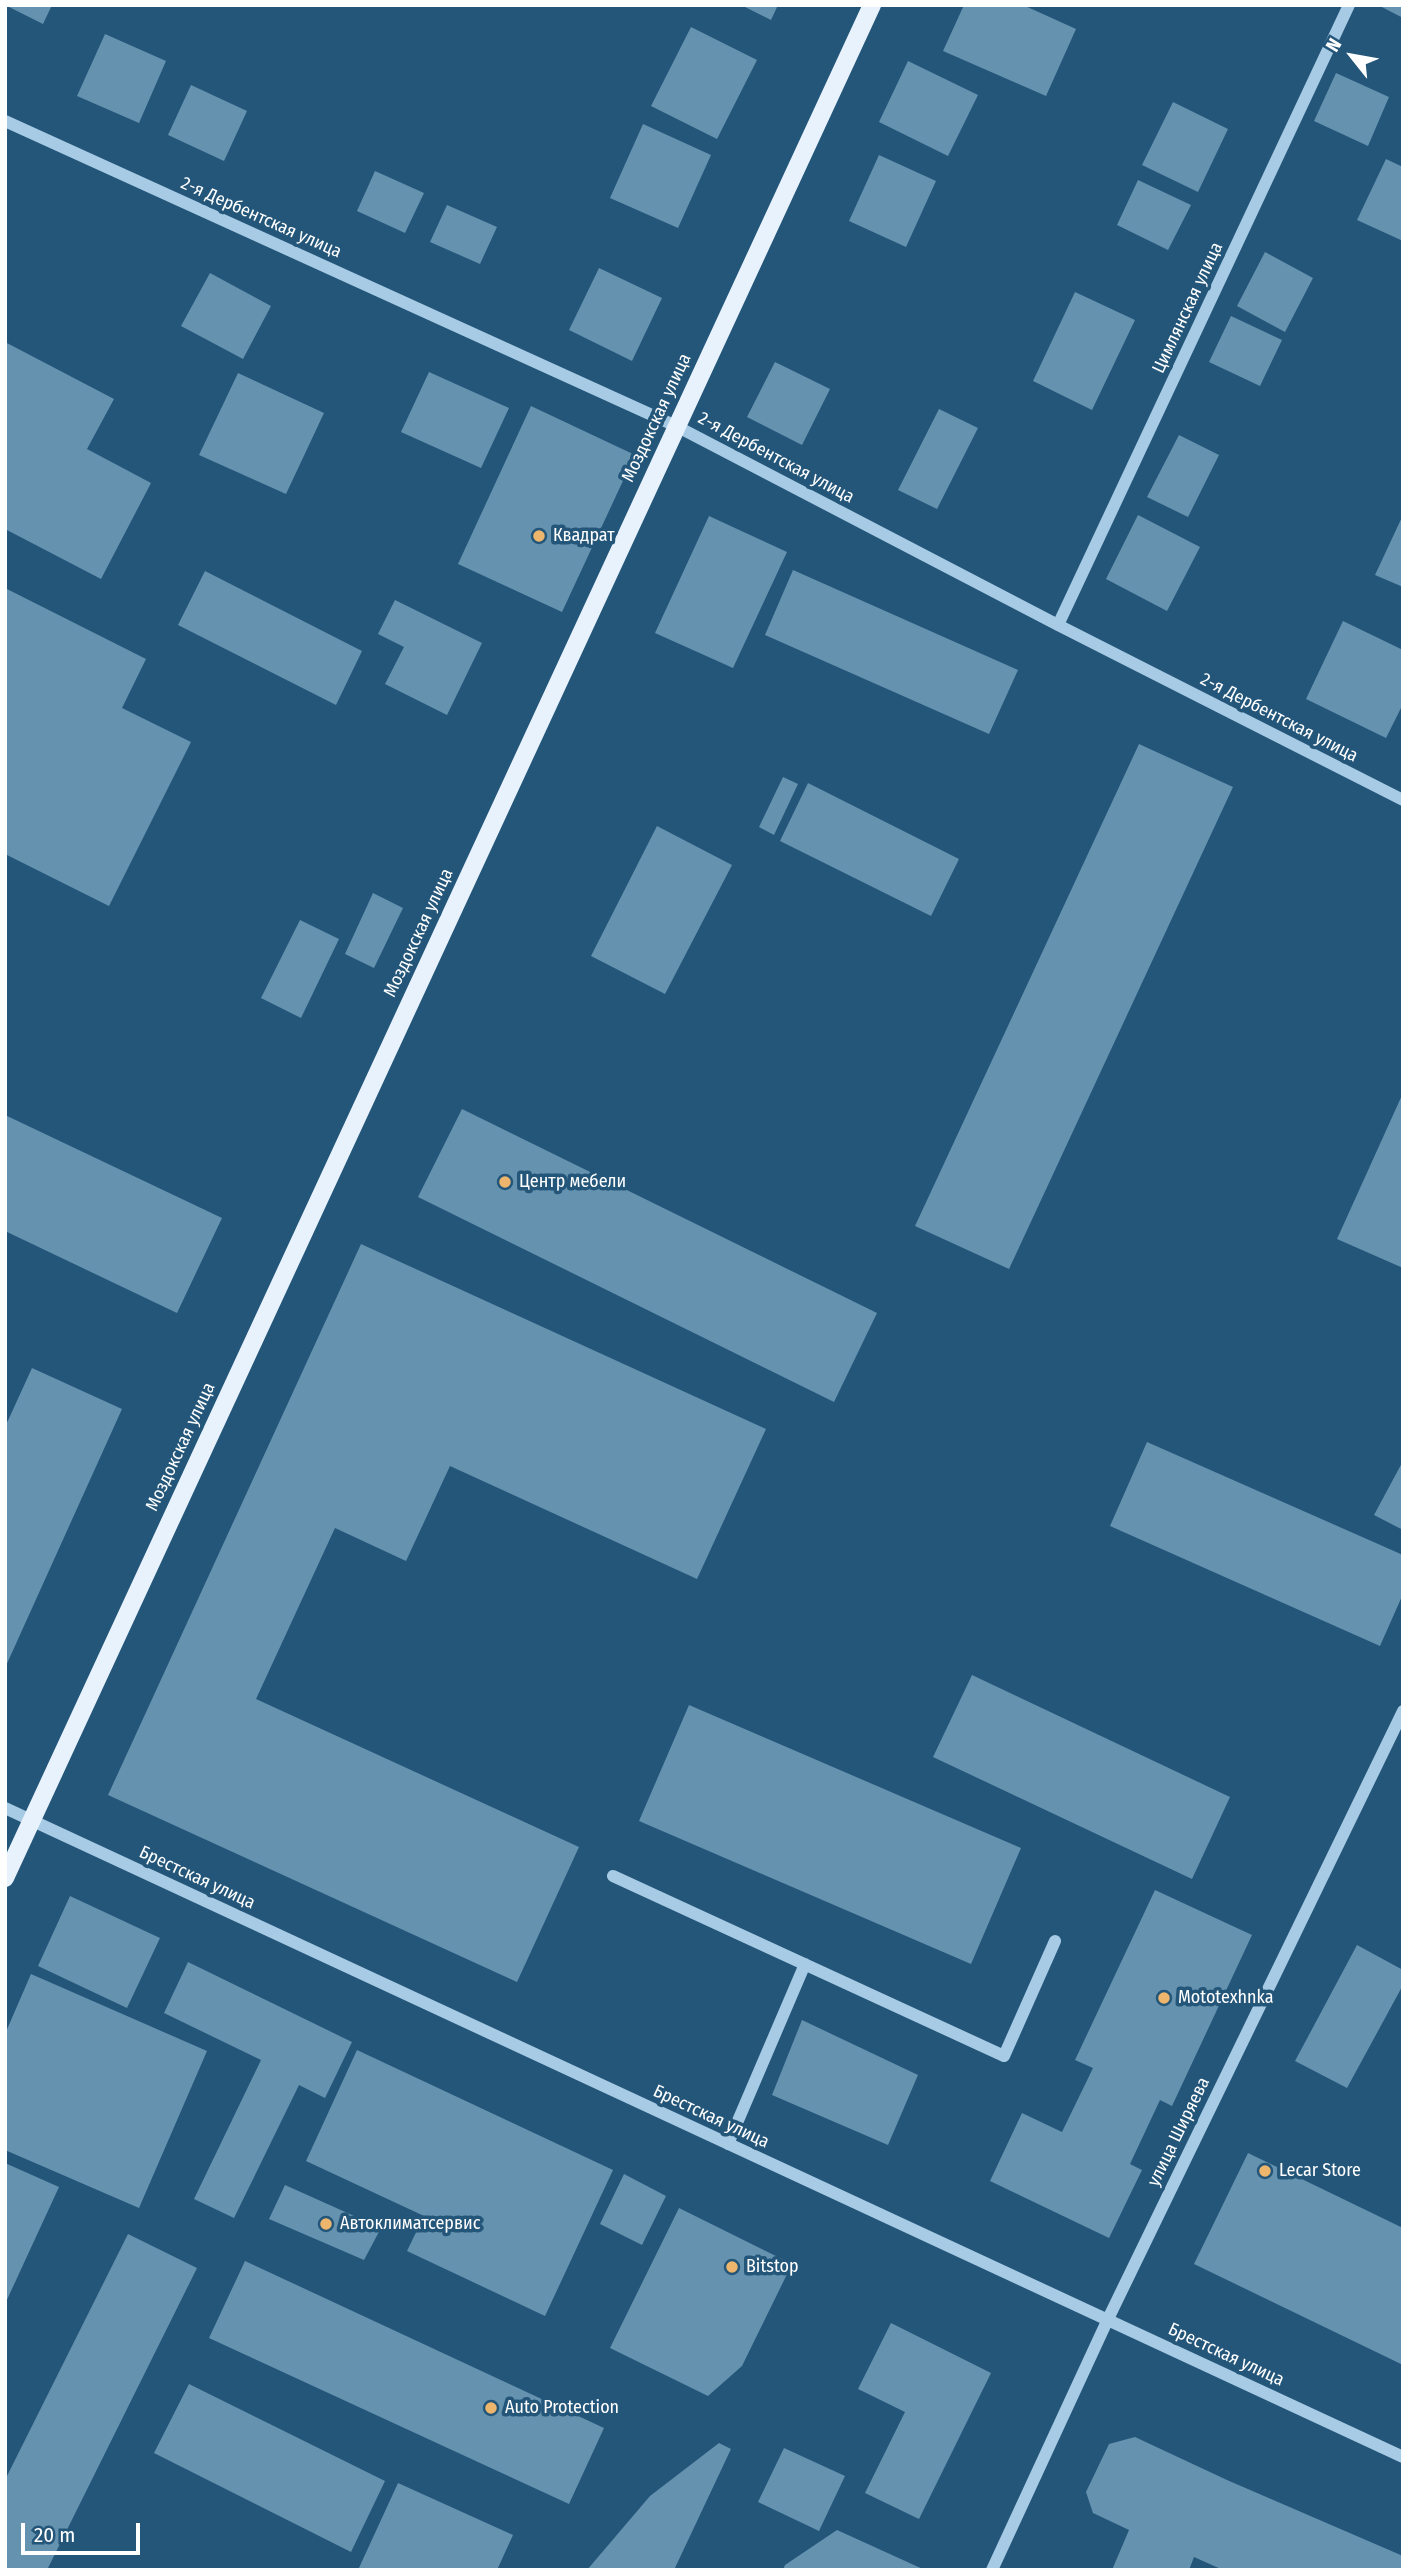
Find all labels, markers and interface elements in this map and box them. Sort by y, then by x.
north arrow [1317,21,1387,91]
text: N [1321,34,1346,56]
street label: 2-я Дербентская улица [177,173,345,263]
street label: Цимлянская улица [1148,239,1228,377]
street label: Моздокская улица [618,350,696,486]
street label: 2-я Дербентская улица [694,408,858,508]
place label: Квадрат [553,525,615,547]
marker: Квадрат [531,528,547,544]
street label: 2-я Дербентская улица [1197,669,1361,767]
street label: Моздокская улица [380,865,458,1001]
place label: Центр мебели [519,1171,626,1193]
marker: Центр мебели [497,1174,513,1190]
street label: Моздокская улица [142,1379,220,1515]
street label: Брестская улица [136,1842,258,1914]
place label: Mototexhnka [1178,1987,1273,2009]
marker: Mototexhnka [1156,1990,1172,2006]
street label: улица Ширяева [1143,2074,1215,2190]
street label: Брестская улица [650,2081,772,2153]
place label: Lecar Store [1279,2160,1361,2182]
marker: Lecar Store [1257,2163,1273,2179]
place label: Автоклиматсервис [340,2213,480,2235]
marker: Автоклиматсервис [318,2216,334,2232]
place label: Bitstop [746,2256,799,2278]
marker: Bitstop [724,2259,740,2275]
street label: Брестская улица [1165,2319,1287,2391]
place label: Auto Protection [505,2397,619,2419]
marker: Auto Protection [483,2400,499,2416]
scale bar [24,2508,144,2552]
text: 20 m [34,2522,75,2548]

